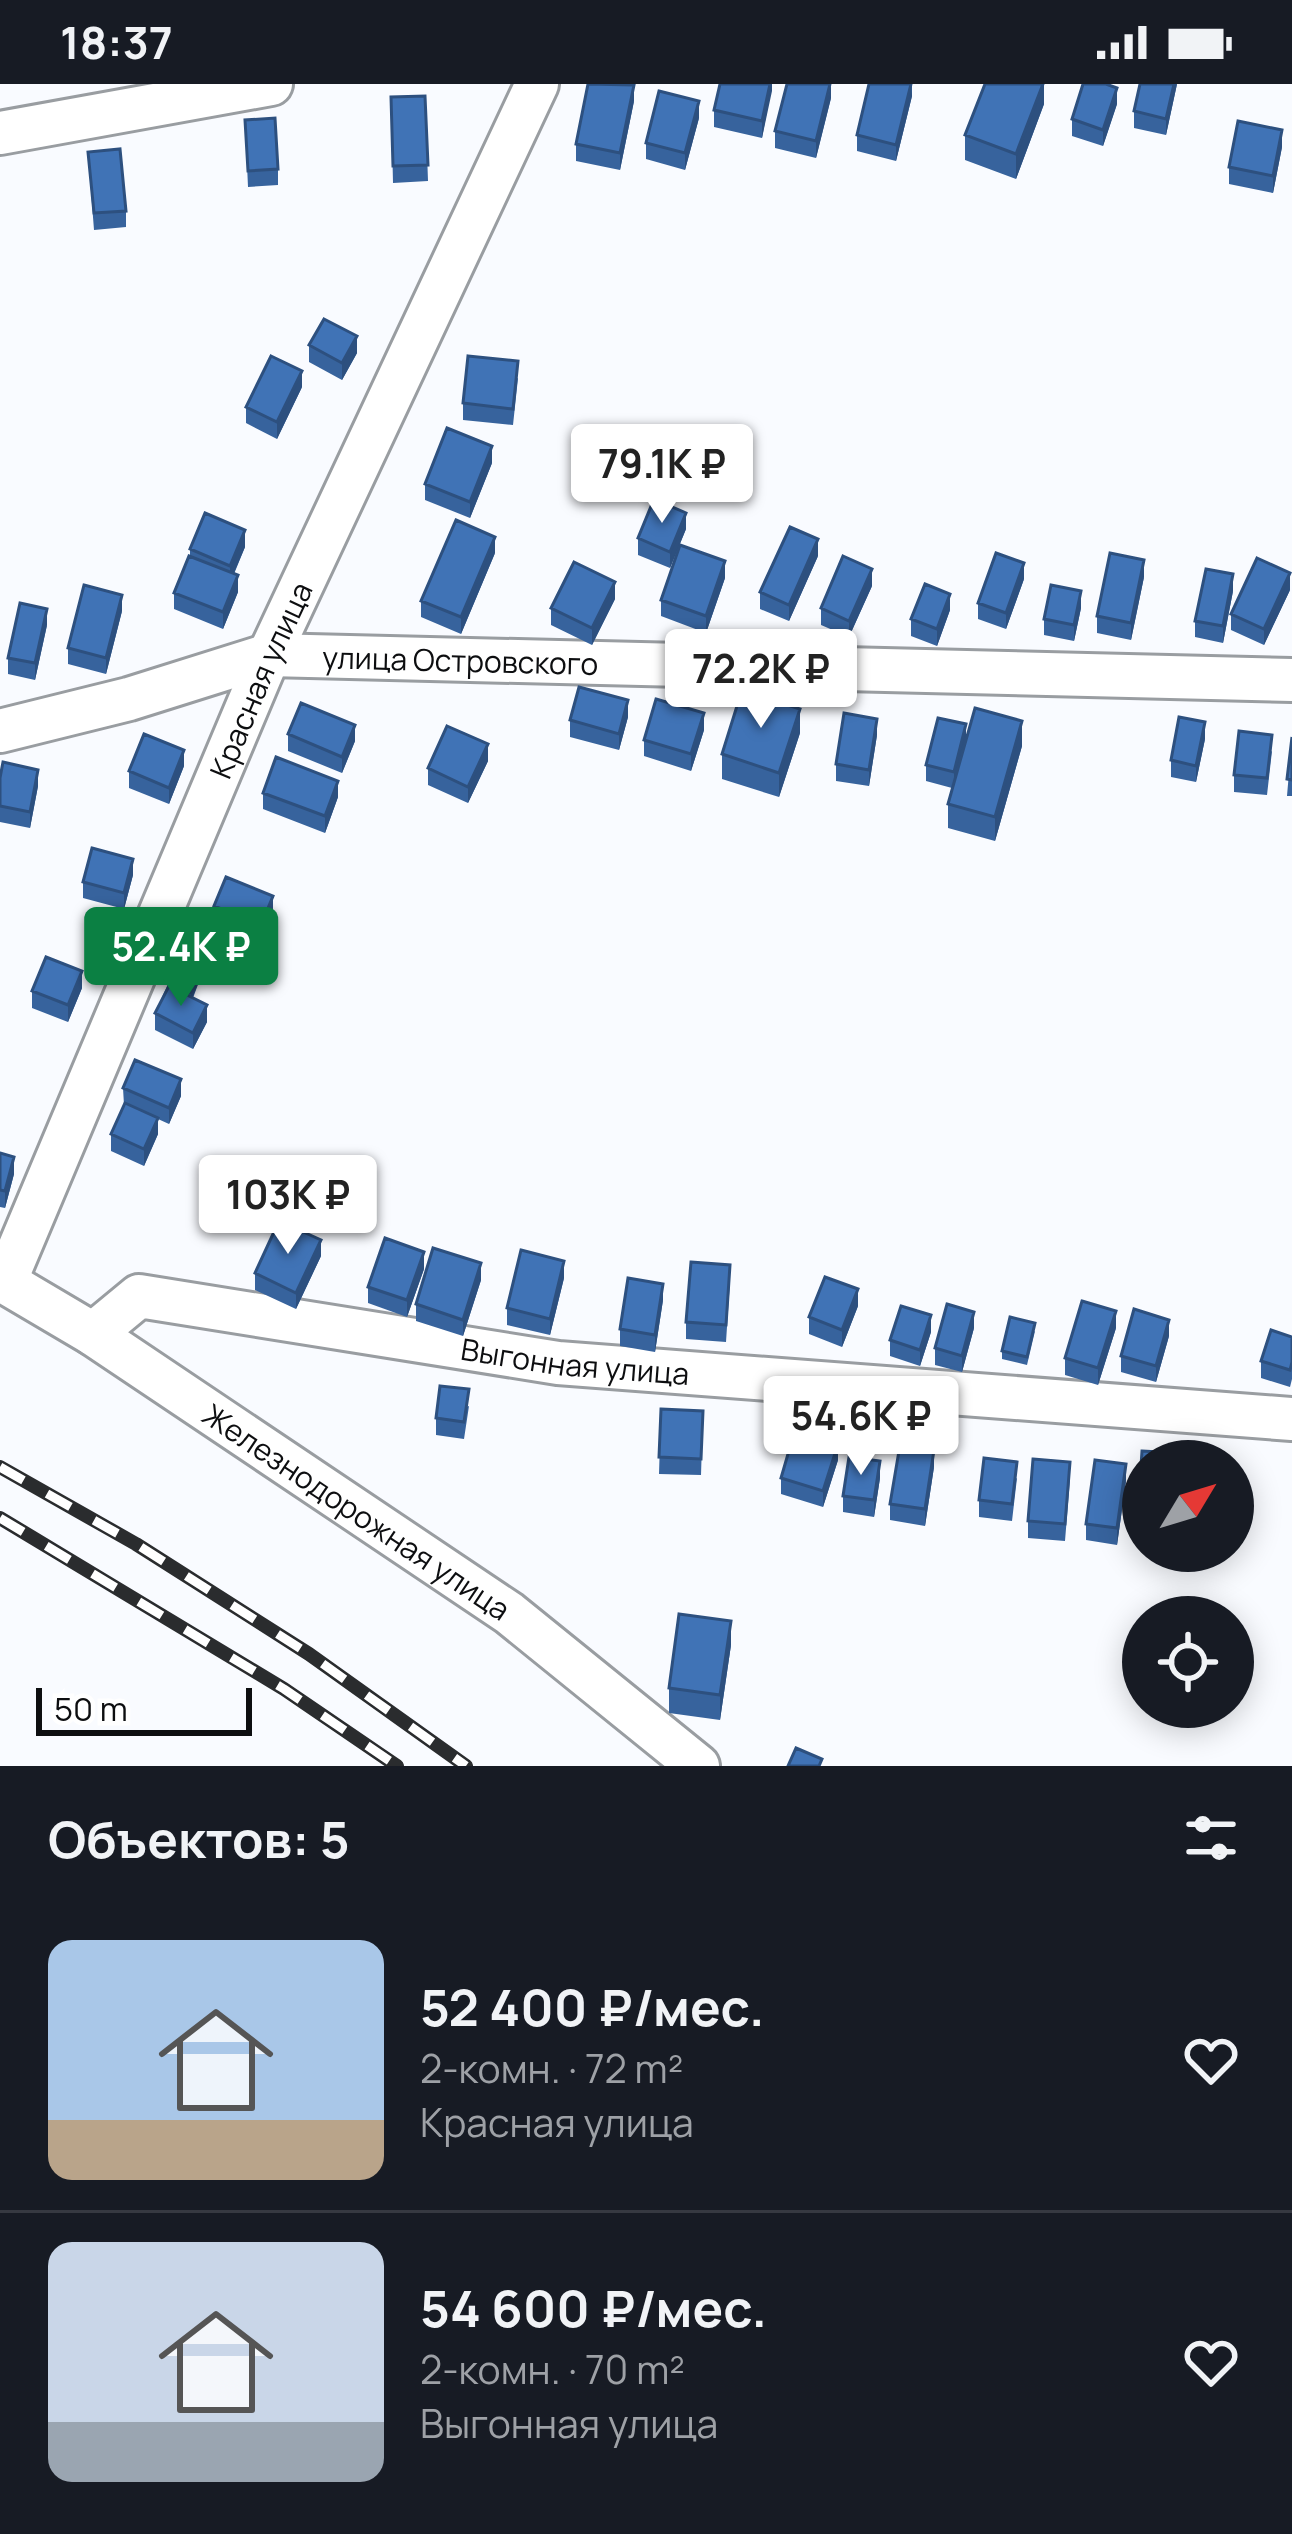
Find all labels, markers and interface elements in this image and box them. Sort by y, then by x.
text: 18:37 [60,11,173,73]
pin: 79.1K ₽ [551,424,773,526]
text: 79.1K ₽ [598,436,726,490]
street label: Красная улица [199,575,321,784]
pin: 72.2K ₽ [650,629,872,731]
street label: улица Островского [322,636,599,684]
text: 72.2K ₽ [692,641,830,695]
pin: 52.4K ₽ [70,907,292,1009]
text: 52.4K ₽ [111,919,251,973]
pin: 103K ₽ [190,1155,386,1257]
text: 103K ₽ [226,1167,350,1221]
street label: Выгонная улица [458,1327,691,1393]
pin: 54.6K ₽ [750,1376,972,1478]
text: 54.6K ₽ [791,1388,931,1442]
street label: Железнодорожная улица [195,1393,519,1629]
north arrow [1122,1440,1254,1572]
map controls [1122,1440,1254,1728]
button: locate [1122,1596,1254,1728]
scale bar [36,1682,252,1735]
text: 50 m [54,1686,128,1731]
text: Объектов: 5 [48,1804,350,1873]
icon: filters [1178,1805,1244,1871]
text: 52 400 ₽/мес. [420,1972,764,2041]
icon: home [144,1988,288,2132]
icon: heart [1178,2027,1244,2093]
text: 2-комн. · 72 m² [420,2041,683,2095]
text: Красная улица [420,2095,694,2149]
text: 54 600 ₽/мес. [420,2273,767,2342]
icon: home [144,2290,288,2434]
icon: heart [1178,2329,1244,2395]
text: 2-комн. · 70 m² [420,2342,685,2396]
text: Выгонная улица [420,2396,718,2450]

